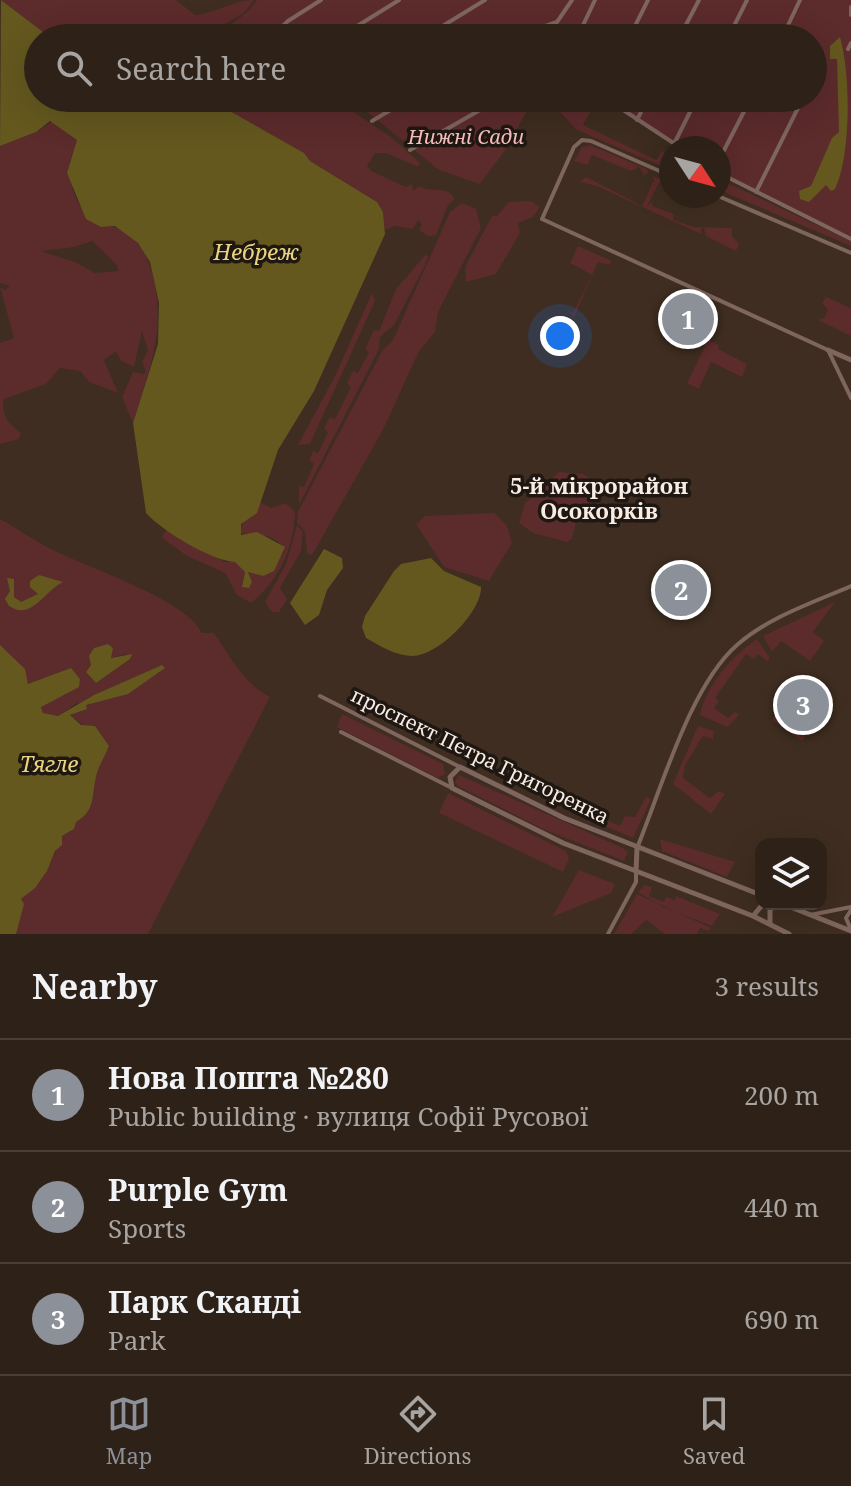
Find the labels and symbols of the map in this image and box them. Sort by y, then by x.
park label: Нижні Сади [407,123,524,150]
north arrow [659,136,731,208]
water label: Небреж [213,236,299,266]
pin: 1 [662,289,714,349]
your location [540,316,580,356]
district label: 5-й мікрорайон Осокорків [510,470,688,525]
pin: 2 [655,560,707,620]
pin: 3 [777,675,829,735]
street label: проспект Петра Григоренка [347,681,614,830]
water label: Тягле [20,748,78,778]

